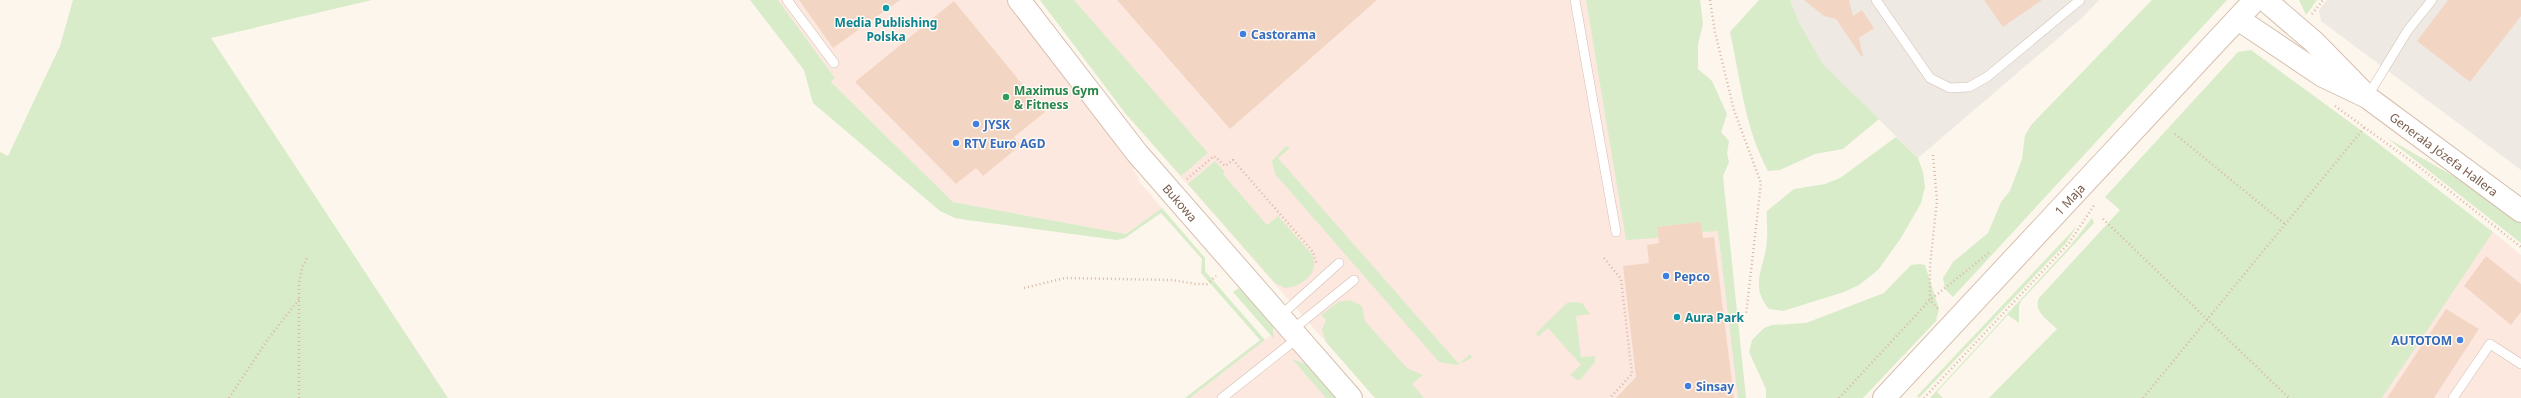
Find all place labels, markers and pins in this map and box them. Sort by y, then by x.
marker: Media Publishing Polska [881,3,891,13]
place label: Media Publishing Polska [835,14,937,45]
place label: Castorama [1251,26,1316,43]
marker: Castorama [1238,29,1248,39]
place label: Maximus Gym & Fitness [1014,82,1099,113]
marker: Maximus Gym & Fitness [1001,92,1011,102]
place label: JYSK [983,116,1010,133]
marker: JYSK [971,119,981,129]
place label: RTV Euro AGD [964,135,1046,152]
marker: RTV Euro AGD [951,138,961,148]
place label: Pepco [1674,268,1710,285]
marker: Pepco [1661,271,1671,281]
place label: Aura Park [1685,309,1745,326]
marker: Aura Park [1672,312,1682,322]
place label: AUTOTOM [2391,332,2452,349]
marker: AUTOTOM [2455,335,2465,345]
place label: Sinsay [1696,378,1734,395]
marker: Sinsay [1683,381,1693,391]

